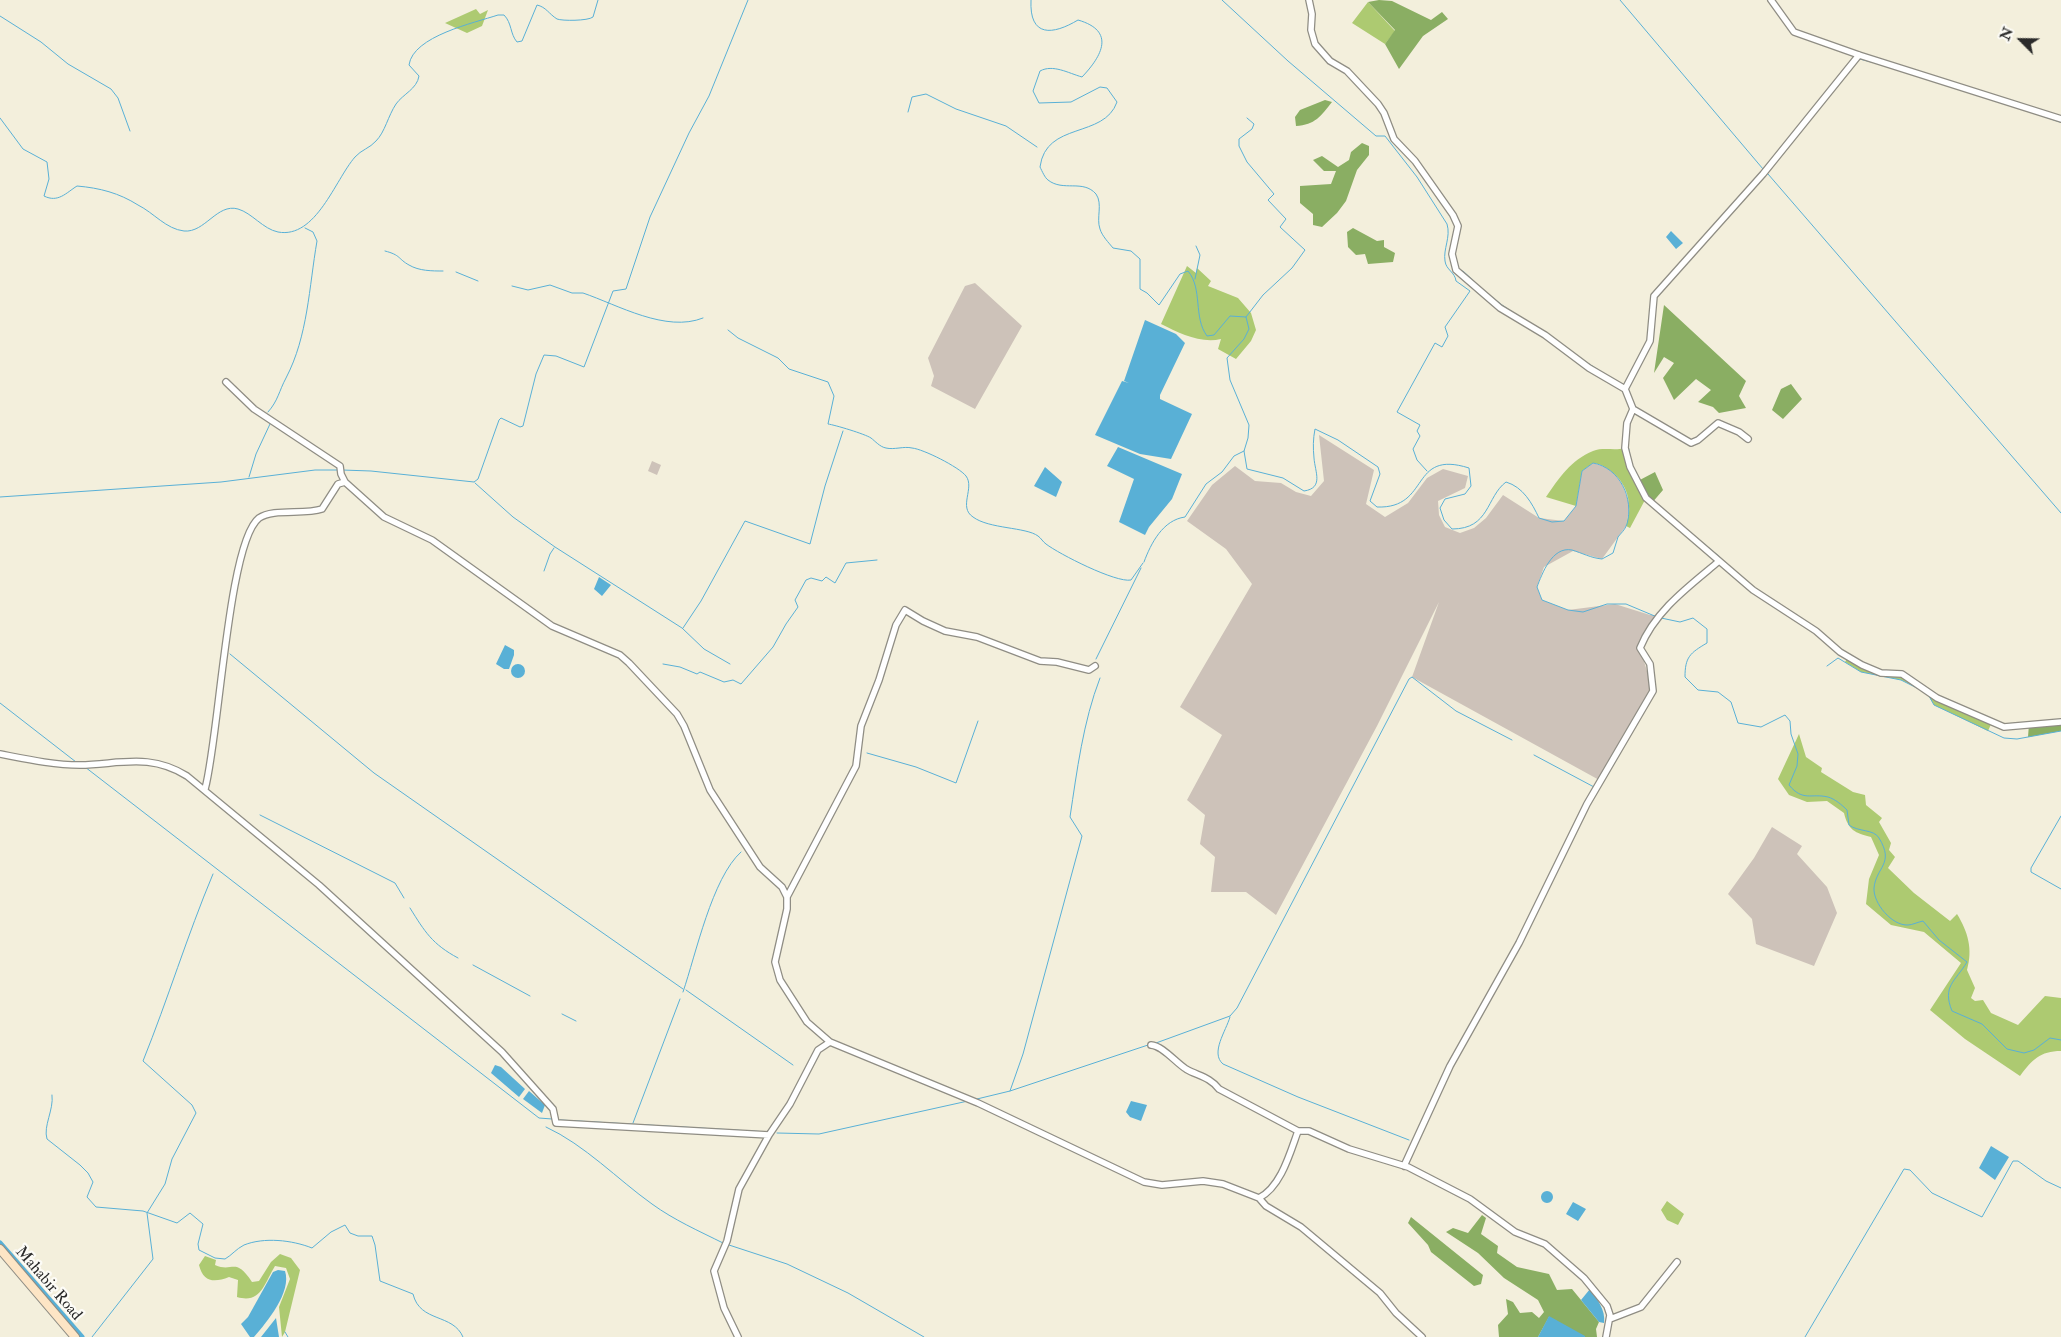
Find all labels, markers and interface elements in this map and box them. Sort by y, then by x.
north arrow [1996,15,2046,65]
text: N [1996,25,2017,43]
street label: Mahabir Road [11,1243,85,1325]

